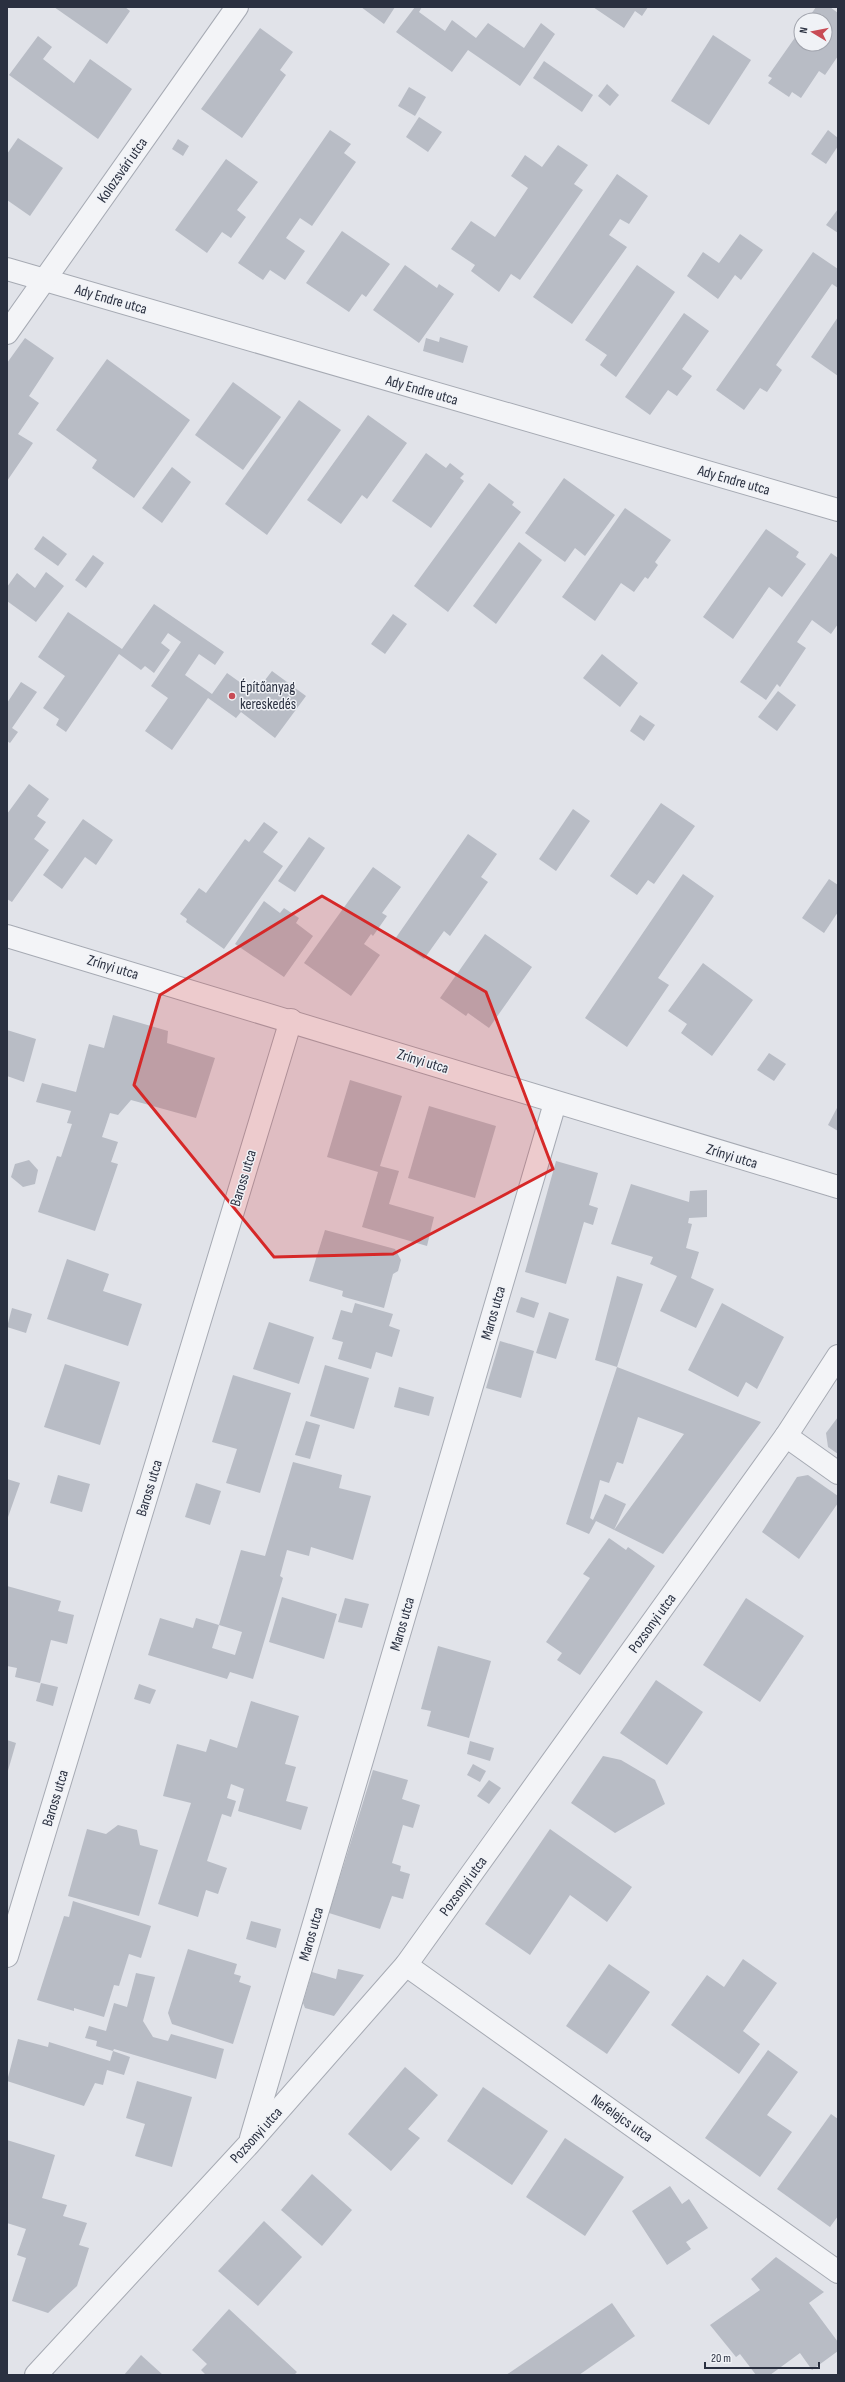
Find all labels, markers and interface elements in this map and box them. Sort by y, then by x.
north arrow [793,12,833,52]
text: N [797,26,811,34]
street label: Kolozsvári utca [93,134,152,207]
street label: Ady Endre utca [72,280,149,319]
street label: Ady Endre utca [383,371,460,410]
street label: Ady Endre utca [695,461,772,500]
place label: Építőanyag kereskedés [240,678,296,714]
marker: Építőanyag kereskedés [227,691,237,701]
street label: Zrínyi utca [85,951,141,984]
street label: Zrínyi utca [395,1045,451,1078]
street label: Zrínyi utca [704,1140,760,1173]
street label: Baross utca [226,1147,261,1209]
street label: Maros utca [477,1284,510,1342]
street label: Baross utca [132,1457,167,1519]
street label: Pozsonyi utca [624,1590,681,1657]
street label: Maros utca [386,1595,419,1653]
street label: Baross utca [38,1767,73,1829]
street label: Pozsonyi utca [435,1853,492,1920]
street label: Maros utca [295,1905,328,1963]
street label: Nefelejcs utca [587,2090,657,2147]
street label: Pozsonyi utca [226,2103,287,2167]
scale bar [705,2344,819,2370]
text: 20 m [711,2351,731,2366]

